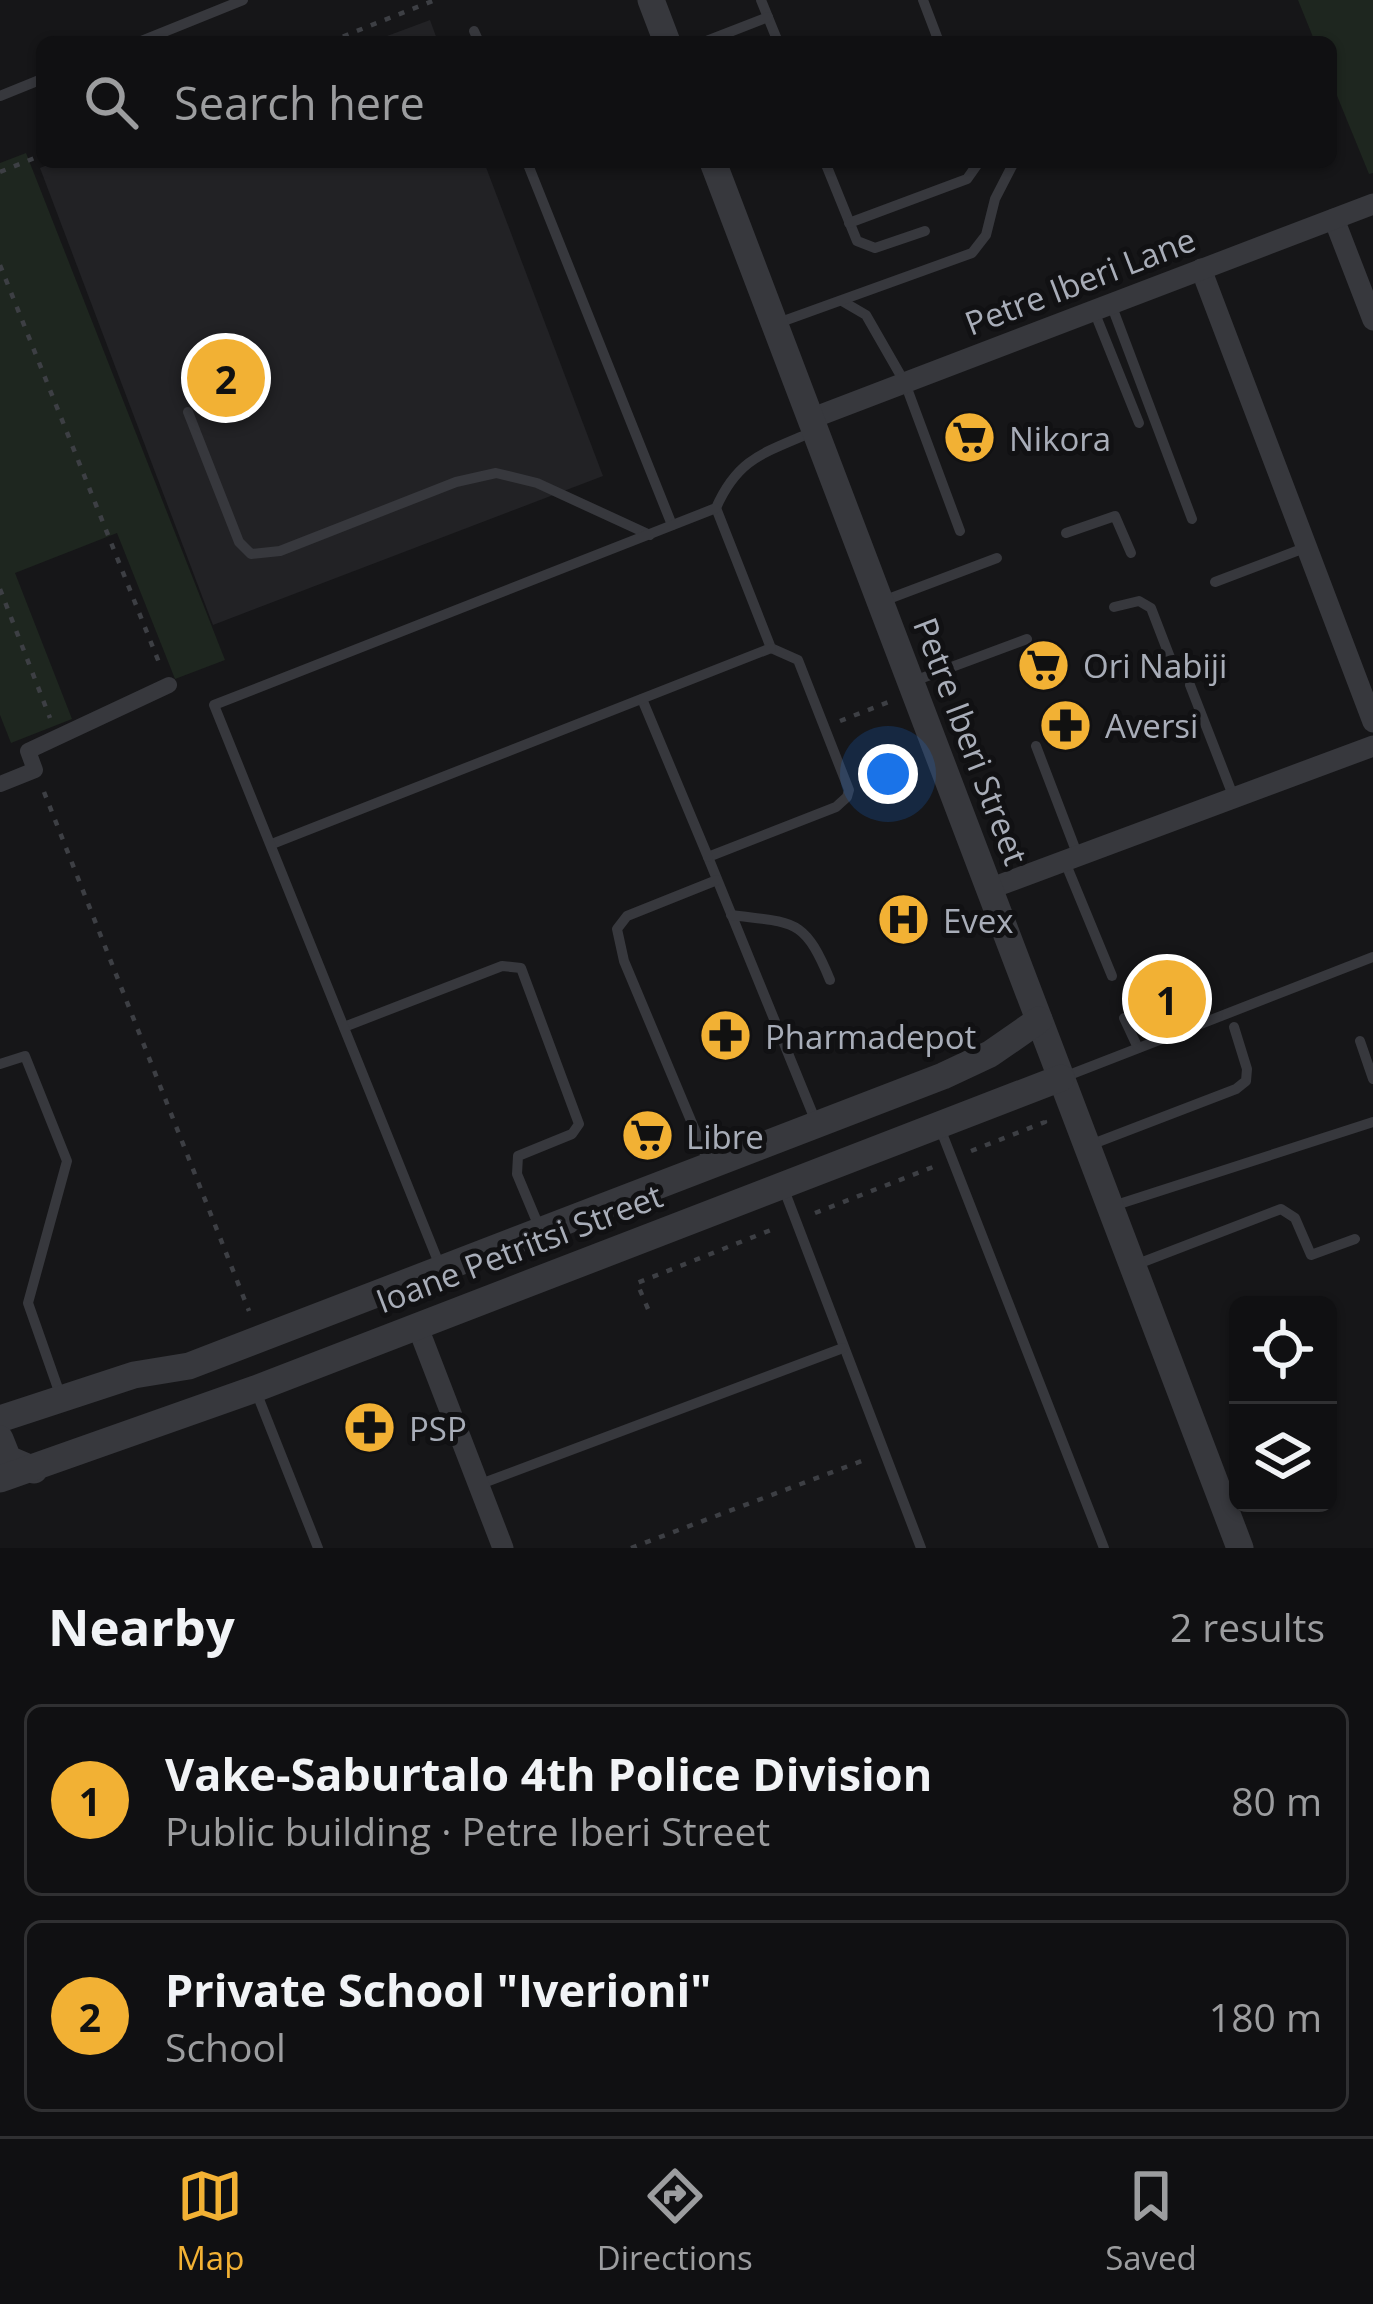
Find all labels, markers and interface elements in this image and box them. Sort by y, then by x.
search box [36,36,1337,168]
icon: search [78,69,144,135]
text: Search here [174,72,425,133]
street label: Petre Iberi Lane [958,216,1202,346]
pin: 2 [187,333,265,423]
supermarket icon: Nikora [942,410,998,466]
place label: Nikora [1009,416,1111,461]
street label: Petre Iberi Street [903,611,1039,871]
supermarket icon: Ori Nabiji [1016,637,1072,693]
place label: Ori Nabiji [1083,643,1227,688]
pharmacy icon: Aversi [1038,697,1094,753]
place label: Aversi [1105,703,1198,748]
your location [858,744,918,804]
hospital icon: Evex [876,892,932,948]
place label: Evex [943,898,1014,943]
pin: 1 [1128,954,1206,1044]
pharmacy icon: Pharmadepot [698,1008,754,1064]
place label: Pharmadepot [765,1014,976,1059]
supermarket icon: Libre [619,1108,675,1164]
place label: Libre [686,1114,764,1159]
street label: Ioane Petritsi Street [369,1173,669,1323]
map controls [1229,1296,1337,1512]
button: locate [1229,1296,1337,1404]
pharmacy icon: PSP [342,1400,398,1456]
button: layers [1229,1404,1337,1512]
place label: PSP [409,1406,467,1451]
text: Nearby [48,1591,235,1661]
text: 2 results [1170,1600,1325,1653]
text: Vake-Saburtalo 4th Police Division [165,1743,932,1804]
text: 1 [79,1774,101,1827]
text: 80 m [1231,1774,1322,1827]
text: Public building · Petre Iberi Street [165,1804,770,1857]
text: Private School "Iverioni" [165,1959,712,2020]
text: 2 [79,1990,101,2043]
text: 180 m [1209,1990,1322,2043]
text: School [165,2020,286,2073]
tab: Map [176,2163,244,2280]
tab: Directions [597,2163,753,2280]
tab: Saved [1105,2163,1197,2280]

